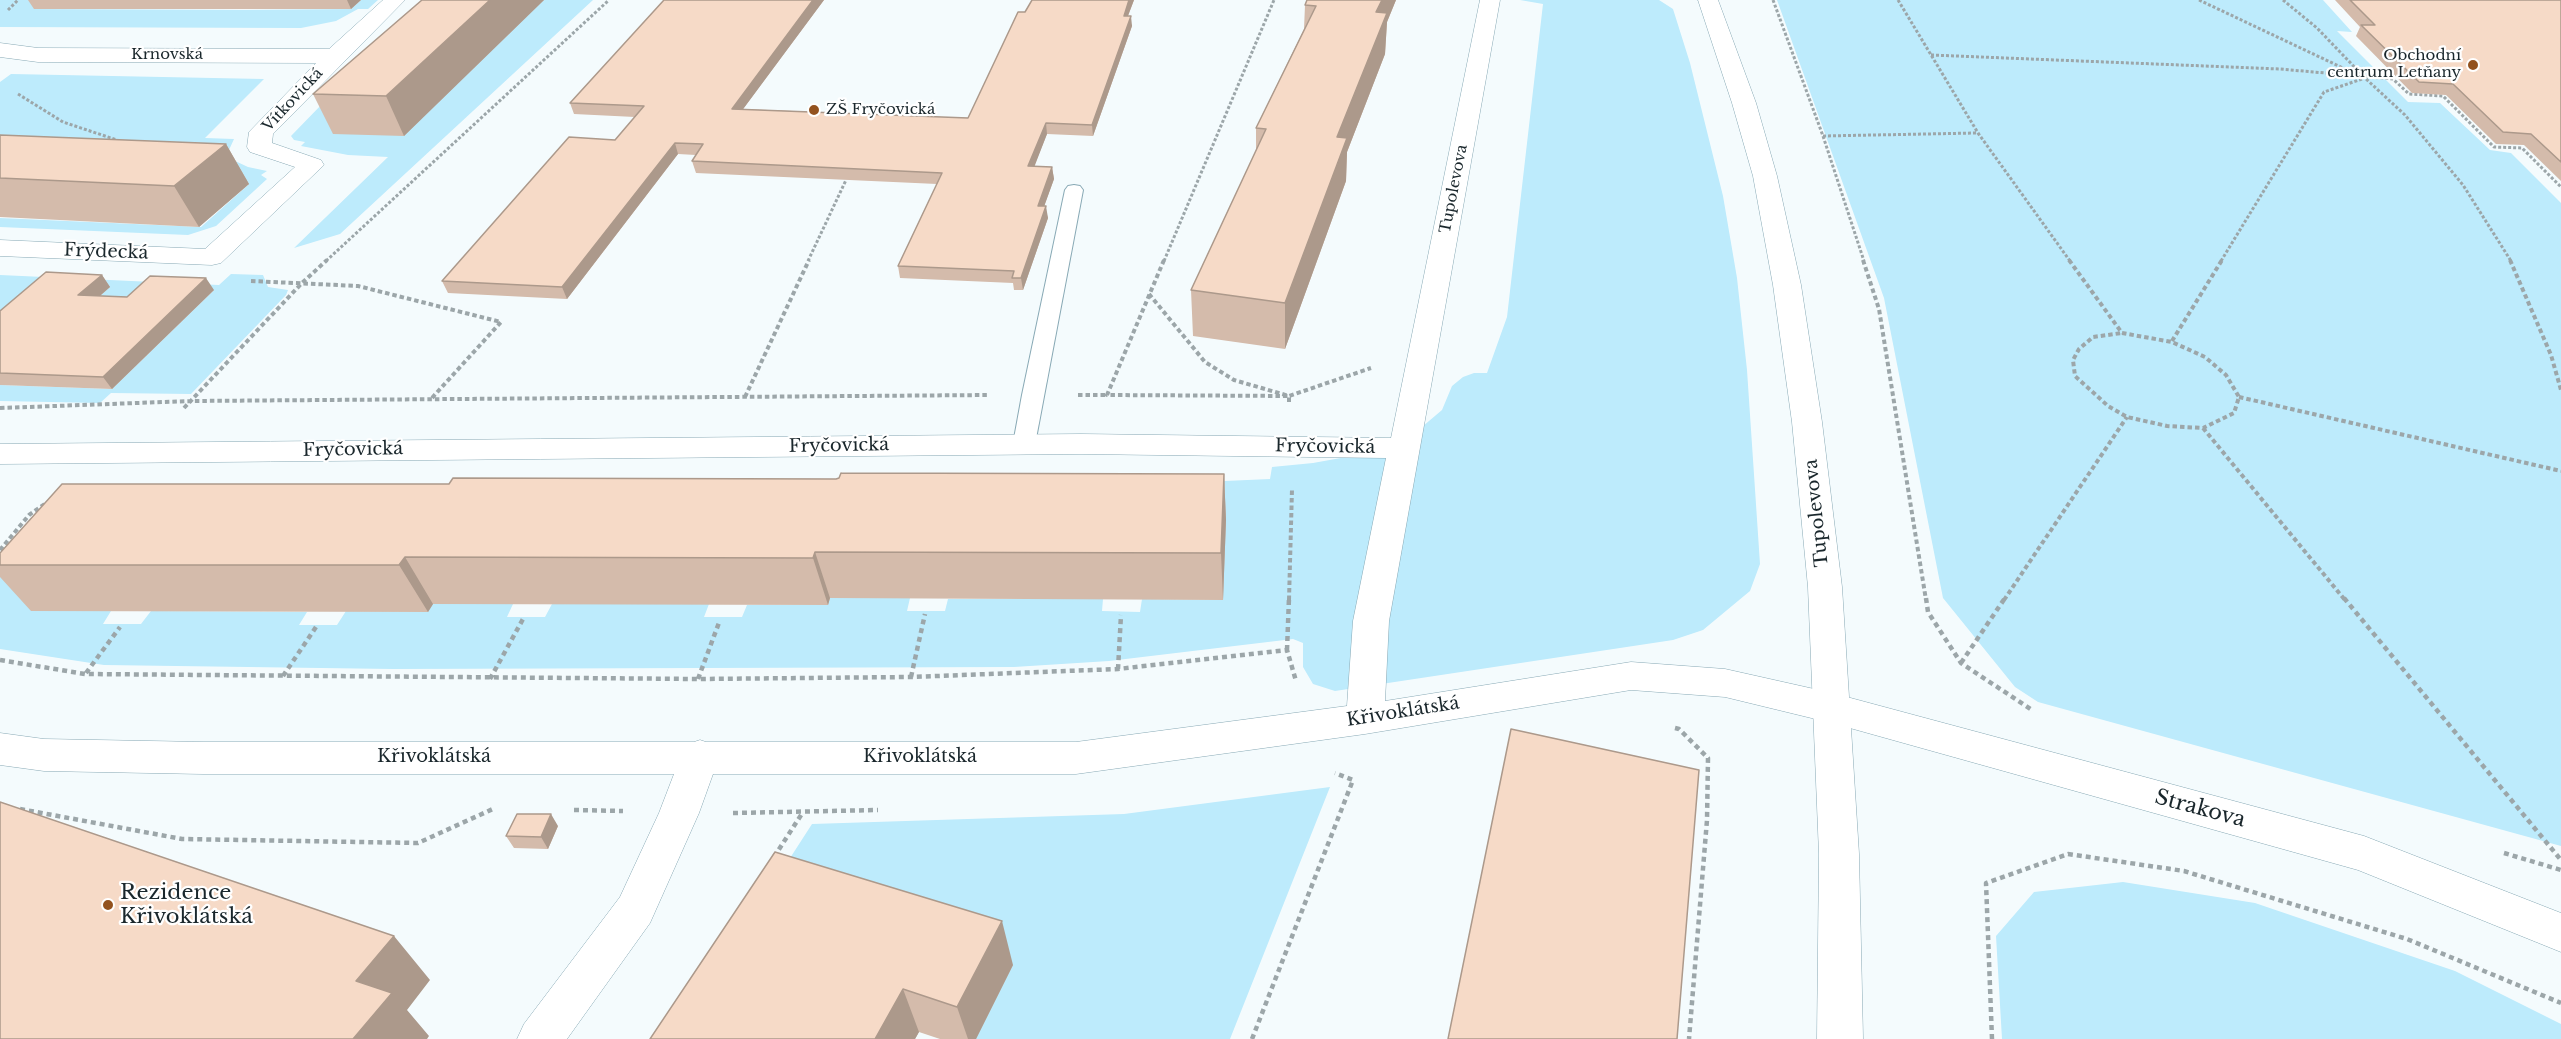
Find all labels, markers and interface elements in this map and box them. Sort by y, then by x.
street label: Krnovská [131,46,203,64]
place label: Obchodní centrum Letňany [2327,47,2461,82]
marker: Obchodní centrum Letňany [2466,58,2480,72]
street label: Vítkovická [259,65,327,135]
place label: ZŠ Fryčovická [826,101,935,119]
marker: ZŠ Fryčovická [807,103,821,117]
street label: Tupolevova [1437,143,1471,235]
street label: Frýdecká [63,240,149,264]
street label: Fryčovická [789,434,889,458]
street label: Fryčovická [1275,435,1375,459]
street label: Fryčovická [303,438,403,462]
street label: Tupolevova [1801,458,1833,568]
street label: Křivoklátská [1345,692,1461,732]
street label: Křivoklátská [377,746,491,768]
street label: Křivoklátská [863,746,977,768]
street label: Strakova [2152,785,2248,833]
place label: Rezidence Křivoklátská [120,880,253,930]
marker: Rezidence Křivoklátská [101,898,115,912]

